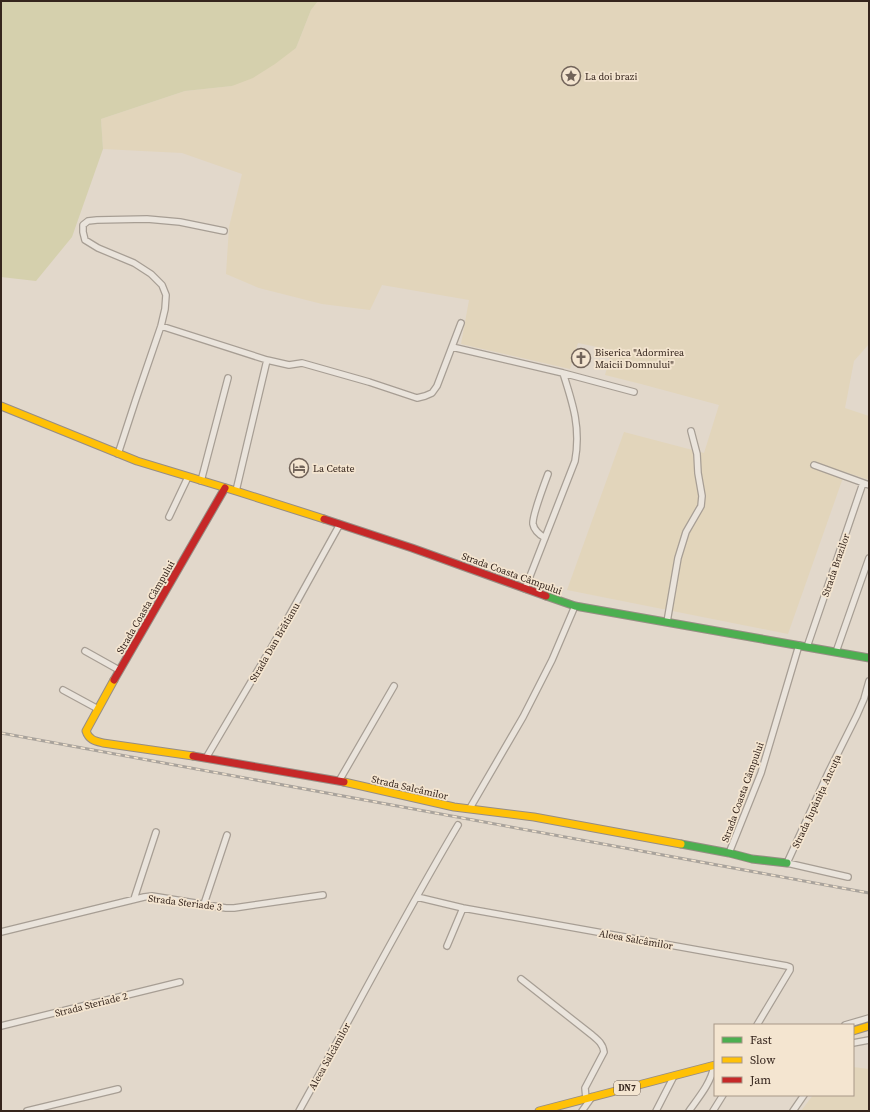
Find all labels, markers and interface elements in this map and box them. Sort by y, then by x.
place icon: La doi brazi [560,65,582,87]
place label: La doi brazi [585,70,637,83]
place label: Biserica "Adormirea Maicii Domnului" [595,346,685,371]
church icon: Biserica "Adormirea Maicii Domnului" [570,347,592,369]
hotel icon: La Cetate [288,457,310,479]
place label: La Cetate [313,462,354,475]
street label: Strada Brazilor [819,531,853,599]
street label: Strada Coasta Câmpului [460,549,564,598]
street label: Strada Coasta Câmpului [113,558,178,656]
street label: Strada Dan Brătianu [246,600,303,684]
street label: Strada Coasta Câmpului [718,740,767,844]
street label: Strada Jupânița Ancuța [789,751,844,850]
street label: Strada Salcâmilor [370,772,450,803]
street label: Strada Steriade 3 [147,892,223,913]
street label: Aleea Salcâmilor [598,927,675,953]
street label: Strada Steriade 2 [54,989,129,1020]
street label: Aleea Salcâmilor [306,1020,354,1092]
legend [714,1024,854,1096]
text: Fast [750,1032,772,1048]
text: Slow [750,1052,776,1068]
text: Jam [749,1072,771,1088]
road number: DN7 [614,1081,640,1095]

